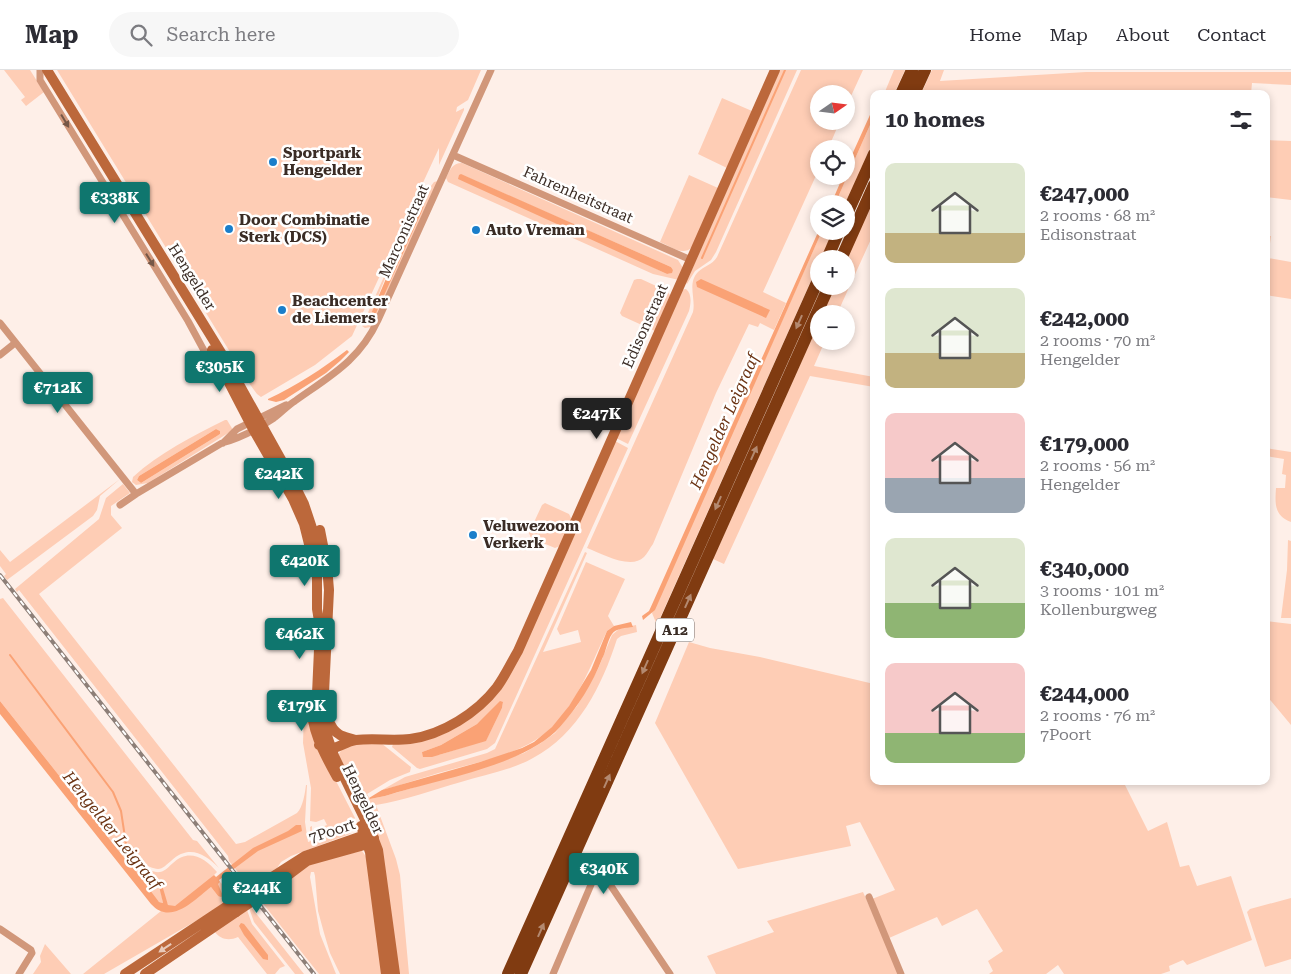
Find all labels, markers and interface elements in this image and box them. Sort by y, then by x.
search box [109,12,459,57]
text: Map [25,21,79,49]
icon: search [127,21,155,49]
text: Search here [167,23,275,46]
text: Home [969,24,1021,45]
text: Map [1049,24,1088,45]
text: About [1116,24,1169,45]
text: Contact [1197,24,1266,45]
north arrow [810,85,855,130]
map controls [810,85,855,350]
icon: filters [1227,106,1255,134]
text: 10 homes [885,108,985,132]
one-way arrow [61,115,70,128]
button: locate [810,140,855,185]
place label: Sportpark Hengelder [283,144,363,179]
marker: Sportpark Hengelder [267,156,279,168]
street label: Fahrenheitstraat [520,163,636,227]
street label: Marconistraat [375,181,433,281]
pin: €338K [80,182,150,224]
text: €247,000 [1040,182,1129,206]
icon: home [925,183,985,243]
text: €338K [91,188,139,207]
button: layers [810,195,855,240]
text: 2 rooms · 68 m² [1040,206,1155,225]
place label: Door Combinatie Sterk (DCS) [239,211,370,246]
place label: Auto Vreman [486,221,585,239]
marker: Door Combinatie Sterk (DCS) [223,223,235,235]
marker: Auto Vreman [470,224,482,236]
text: Edisonstraat [1040,225,1136,244]
street label: Hengelder [164,240,220,314]
button: + [810,250,855,295]
one-way arrow [145,253,155,266]
street label: Edisonstraat [618,281,672,371]
place label: Beachcenter de Liemers [292,292,388,327]
marker: Beachcenter de Liemers [276,304,288,316]
button: − [810,305,855,350]
text: €242,000 [1040,307,1129,331]
icon: home [925,308,985,368]
one-way arrow [794,315,802,329]
text: 2 rooms · 70 m² [1040,331,1155,350]
water label: Hengelder Leigraaf [686,349,764,493]
pin: €305K [185,350,255,393]
text: Hengelder [1040,350,1120,369]
text: €305K [196,357,244,376]
pin: €712K [23,372,93,414]
text: €712K [34,378,82,397]
pin: €247K [562,398,632,440]
text: €247K [573,404,621,423]
text: €179,000 [1040,432,1129,456]
icon: home [925,433,985,493]
one-way arrow [751,446,759,460]
text: 2 rooms · 56 m² [1040,456,1155,475]
pin: €242K [244,458,314,500]
text: €242K [255,464,303,483]
text: Hengelder [1040,475,1120,494]
one-way arrow [714,496,722,510]
place label: Veluwezoom Verkerk [483,517,580,552]
marker: Veluwezoom Verkerk [467,529,479,541]
pin: €420K [270,544,340,587]
text: €420K [281,551,329,570]
text: €340,000 [1040,557,1129,581]
icon: home [925,558,985,618]
text: 3 rooms · 101 m² [1040,581,1164,600]
one-way arrow [685,594,693,608]
text: Kollenburgweg [1040,600,1157,619]
pin: €462K [265,618,335,660]
road number: A12 [656,618,694,642]
text: €462K [276,624,324,643]
one-way arrow [641,660,649,674]
text: €244,000 [1040,682,1129,706]
icon: home [925,683,985,743]
pin: €179K [267,690,337,732]
text: €179K [278,696,326,715]
text: 2 rooms · 76 m² [1040,706,1155,725]
text: 7Poort [1040,725,1091,744]
street label: Hengelder [338,761,388,837]
water label: Hengelder Leigraaf [58,767,167,895]
one-way arrow [604,774,612,788]
street label: 7Poort [306,815,358,847]
pin: €340K [569,852,639,895]
text: €340K [580,859,628,878]
pin: €244K [222,872,292,914]
text: €244K [233,878,281,897]
one-way arrow [537,923,545,937]
one-way arrow [158,943,171,953]

